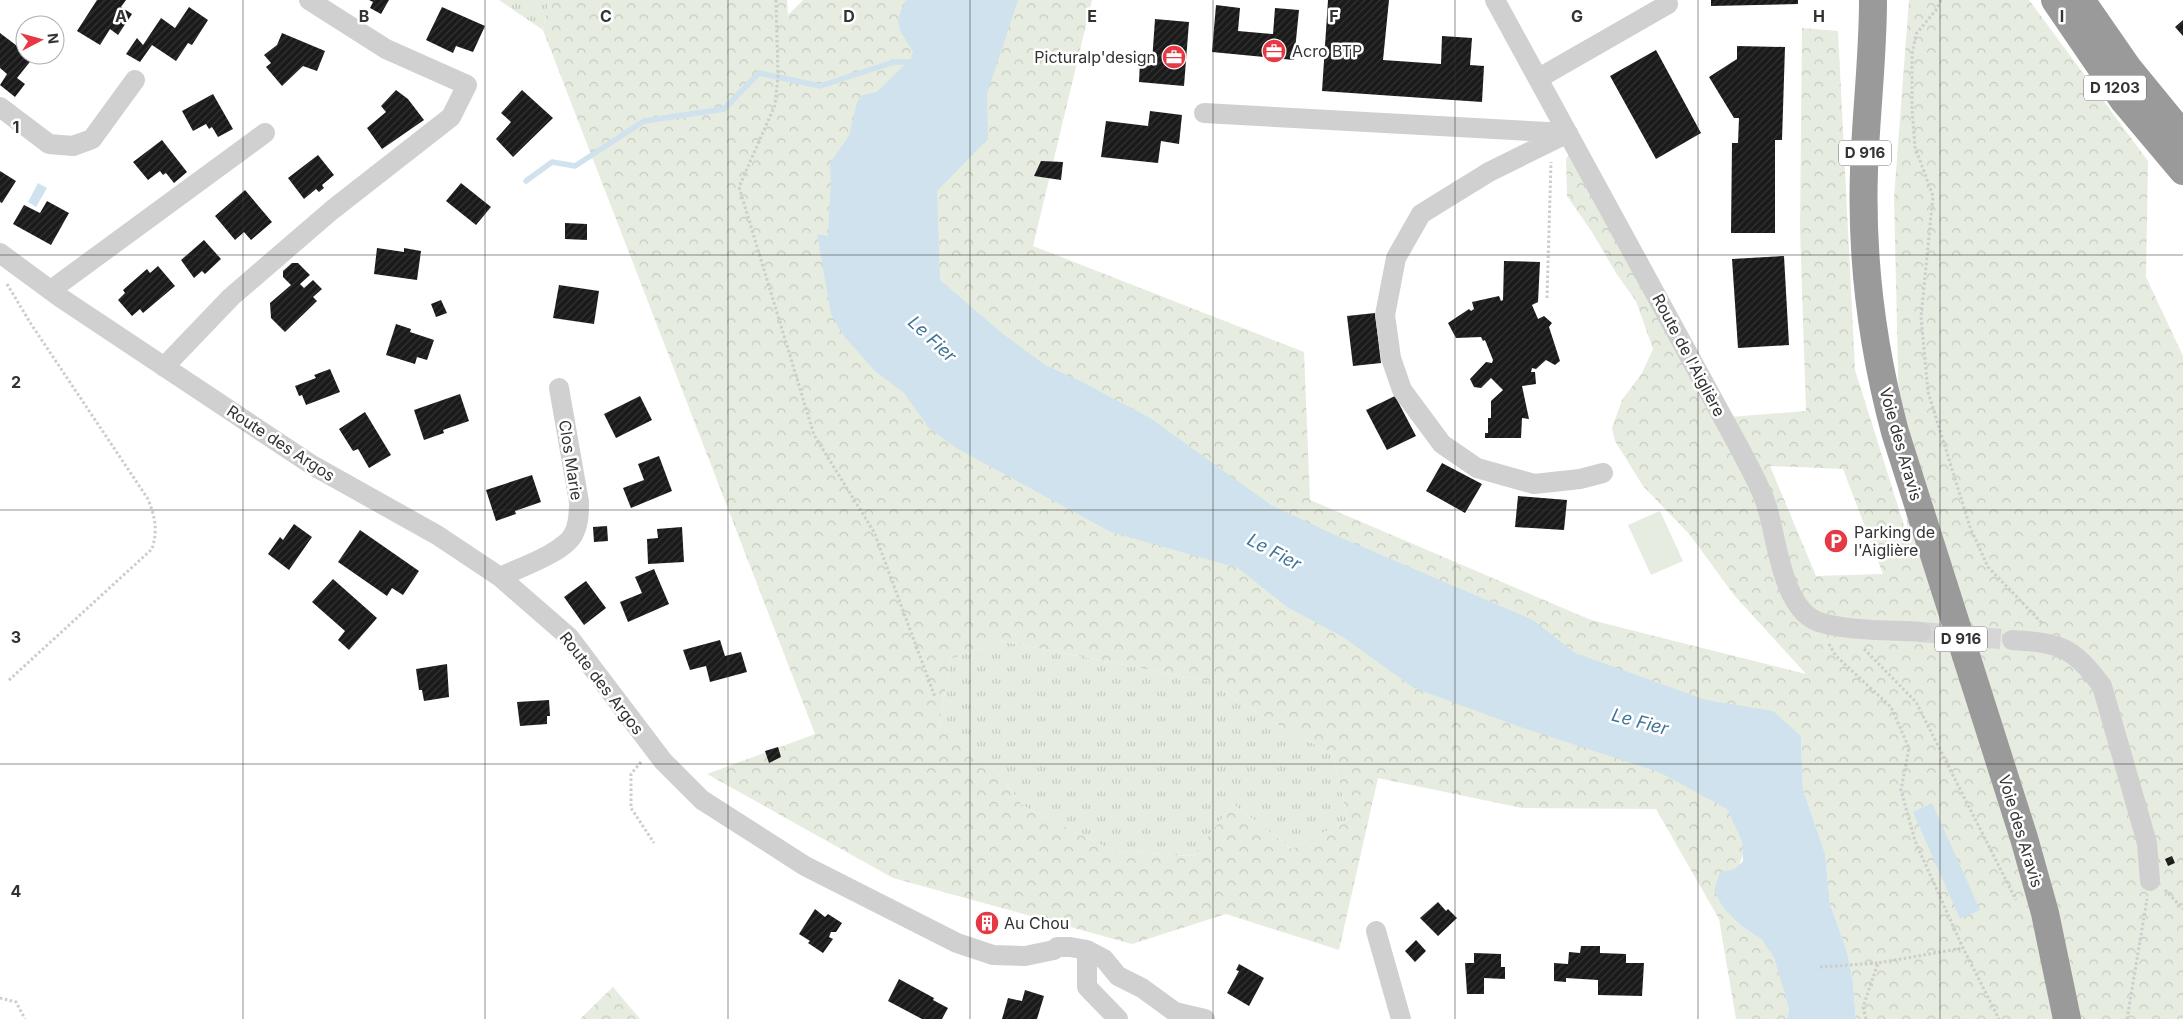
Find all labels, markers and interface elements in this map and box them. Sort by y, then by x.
text: A [115,6,127,26]
text: B [359,6,369,26]
text: C [600,6,612,26]
text: D [843,6,855,26]
text: E [1087,6,1097,26]
text: F [1329,6,1339,26]
text: G [1571,6,1583,26]
text: H [1813,6,1825,26]
text: I [2060,6,2064,26]
north arrow [15,15,65,65]
text: N [44,32,62,45]
office icon: Acro BTP [1261,38,1287,64]
place label: Acro BTP [1292,41,1362,61]
office icon: Picturalp'design [1161,44,1187,70]
place label: Picturalp'design [1034,47,1156,67]
road number: D 1203 [2084,76,2146,100]
text: 1 [13,117,19,137]
road number: D 916 [1839,140,1891,166]
street label: Route de l'Aiglière [1648,290,1730,420]
water label: Le Fier [904,311,962,367]
text: 2 [11,372,21,392]
street label: Voie des Aravis [1875,385,1927,503]
street label: Route des Argos [223,401,339,485]
street label: Clos Marie [555,418,587,502]
place label: Parking de l'Aiglière [1854,522,1935,560]
parking icon: Parking de l'Aiglière [1823,528,1849,554]
water label: Le Fier [1244,529,1306,575]
road number: D 916 [1935,626,1987,652]
text: 3 [11,627,21,647]
street label: Route des Argos [556,628,648,738]
water label: Le Fier [1610,704,1672,739]
street label: Voie des Aravis [1994,772,2048,890]
text: 4 [11,881,22,901]
building icon: Au Chou [974,910,1000,936]
place label: Au Chou [1004,913,1069,933]

